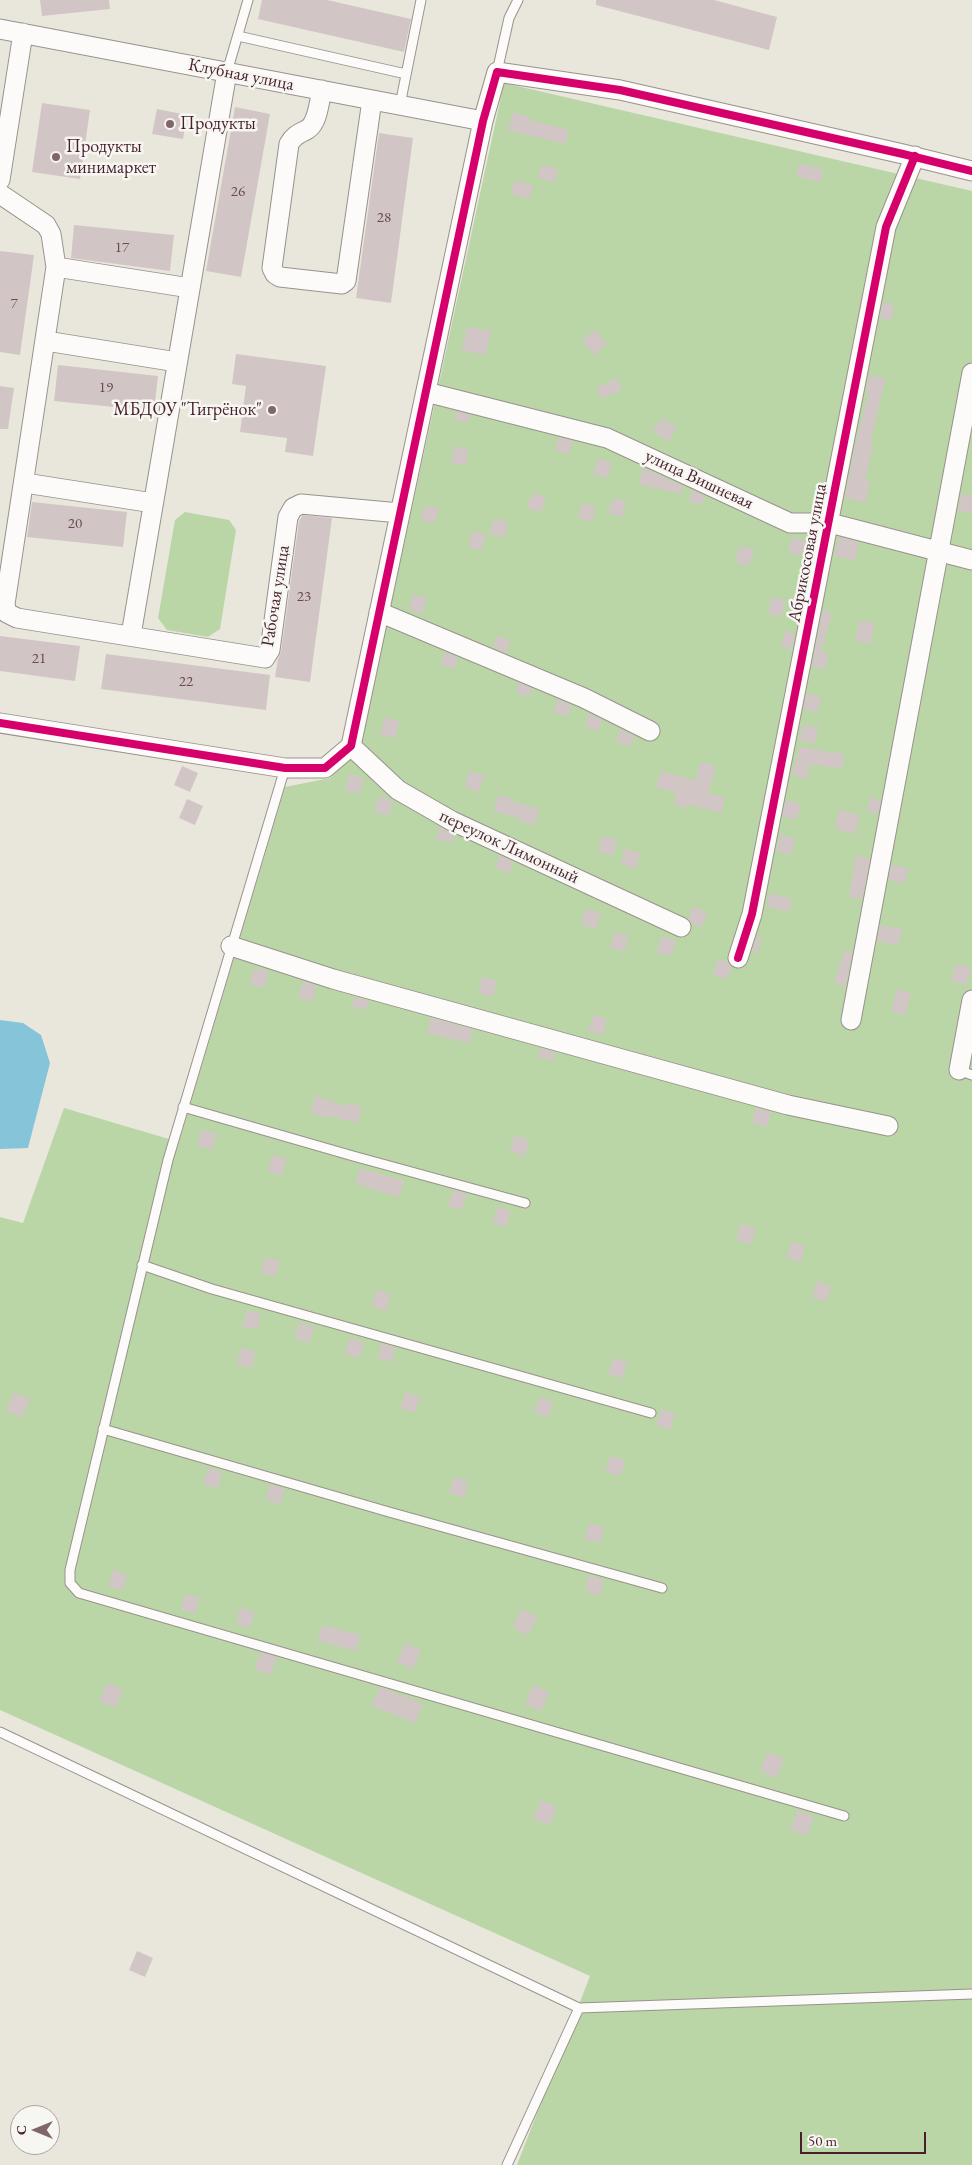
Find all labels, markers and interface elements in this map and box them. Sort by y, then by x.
street label: Клубная улица [186,54,296,96]
place label: Продукты [180,113,256,135]
marker: Продукты [164,118,176,130]
place label: Продукты минимаркет [66,136,156,178]
marker: Продукты минимаркет [50,151,62,163]
house number: 26 [231,183,245,201]
house number: 28 [377,209,391,227]
house number: 17 [115,239,129,257]
house number: 7 [10,295,18,313]
house number: 19 [99,379,113,397]
place label: МБДОУ "Тигрёнок" [113,399,262,421]
marker: МБДОУ "Тигрёнок" [266,404,278,416]
street label: улица Вишневая [641,445,757,515]
street label: Абрикосовая улица [784,482,832,624]
house number: 20 [68,515,82,533]
street label: Рабочая улица [257,544,295,648]
house number: 23 [297,588,311,606]
house number: 21 [32,650,46,668]
house number: 22 [179,673,193,691]
street label: переулок Лимонный [436,805,582,889]
north arrow [10,2105,60,2155]
scale bar [802,2122,928,2154]
text: С [12,2125,30,2135]
text: 50 m [808,2131,837,2150]

